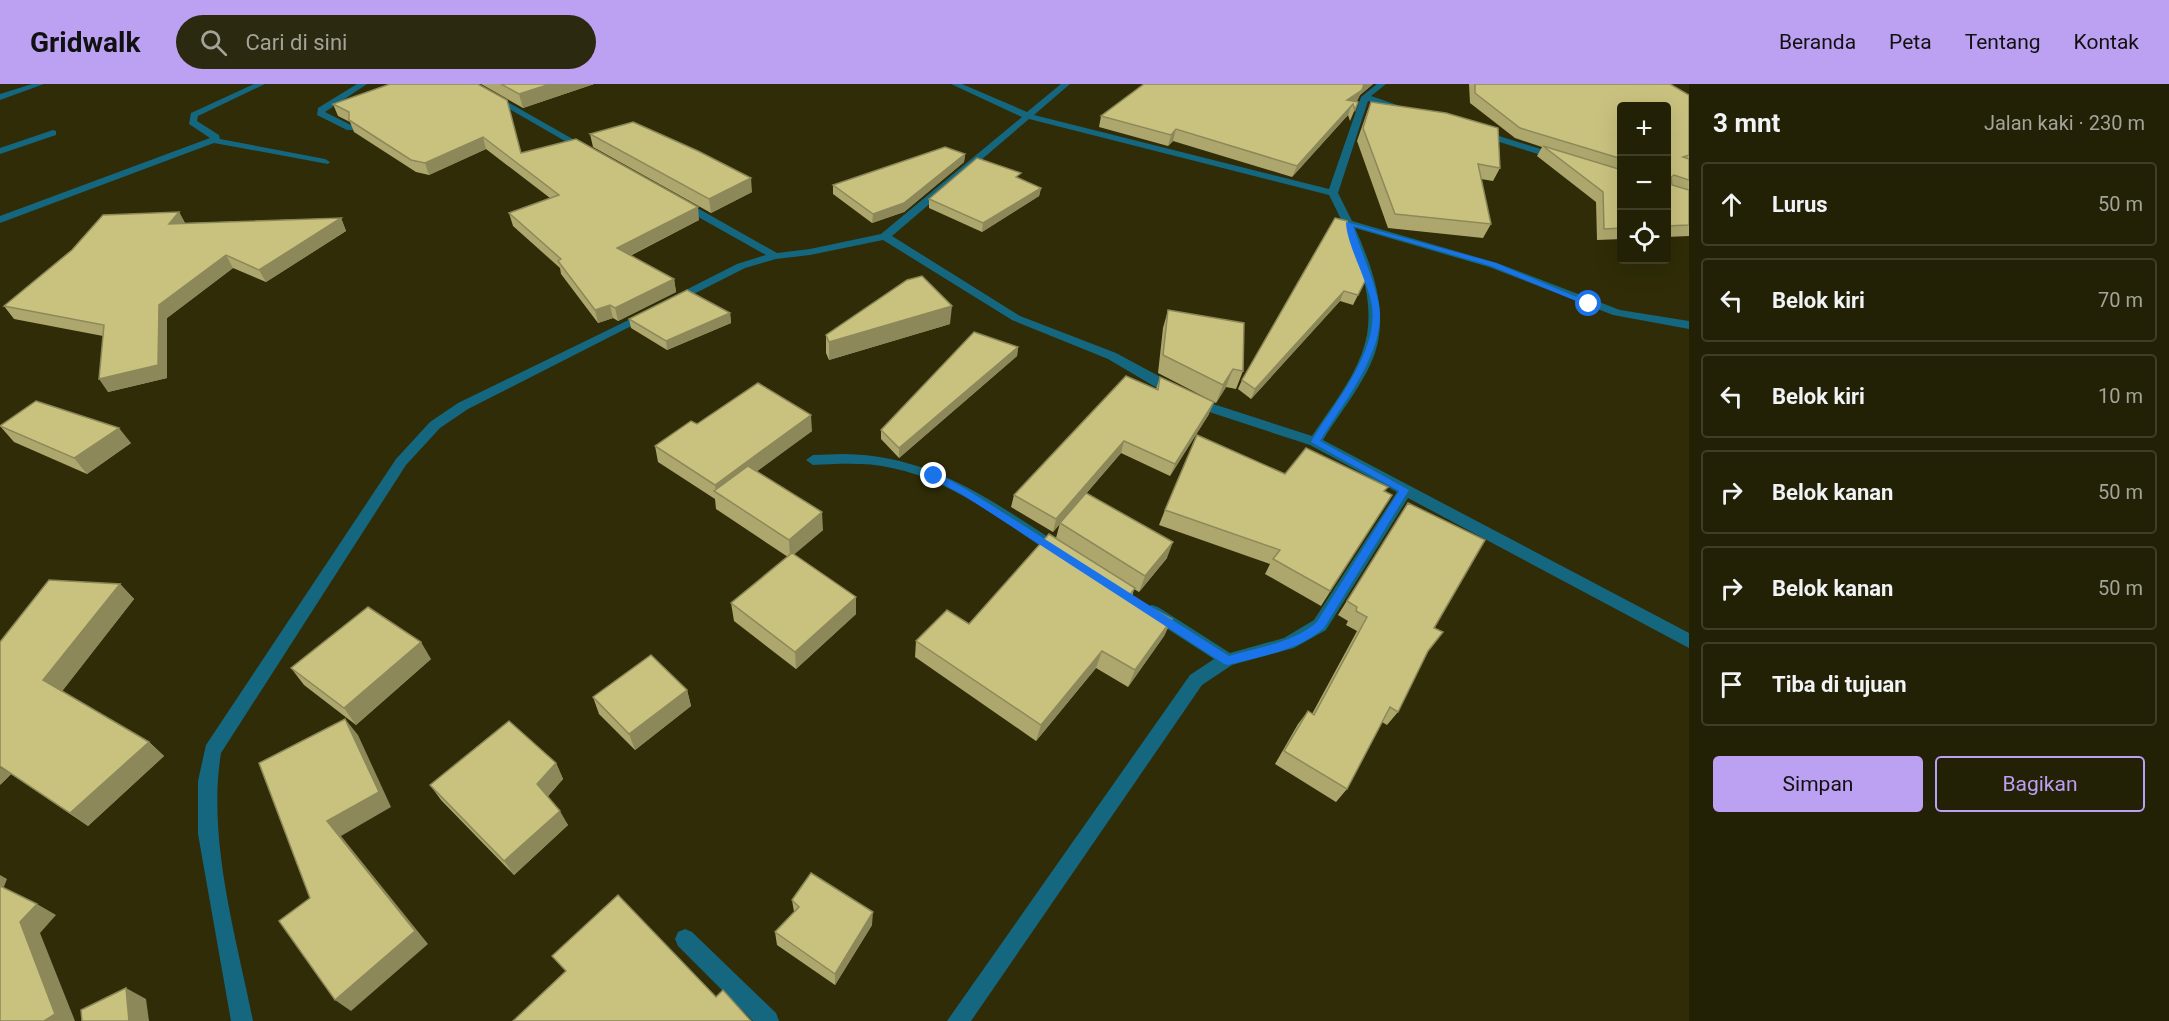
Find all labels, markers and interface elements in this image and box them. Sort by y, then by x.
search box [176,15,596,69]
text: Gridwalk [30,26,140,59]
icon: search [197,26,230,59]
text: Cari di sini [245,30,347,55]
text: Beranda [1779,30,1856,54]
text: Peta [1889,30,1932,54]
text: Tentang [1965,30,2041,54]
text: Kontak [2074,30,2139,54]
map controls [1617,102,1671,264]
button: + [1617,102,1671,156]
text: 3 mnt [1713,108,1780,138]
text: Jalan kaki · 230 m [1984,111,2145,135]
button: − [1617,156,1671,210]
icon: ahead [1715,188,1748,221]
text: Lurus [1772,192,1828,217]
text: 50 m [2098,192,2143,216]
button: locate [1617,210,1671,264]
icon: left [1715,284,1748,317]
text: Belok kiri [1772,288,1865,313]
text: 70 m [2098,288,2143,312]
route start [1575,290,1601,316]
icon: left [1715,380,1748,413]
text: Belok kiri [1772,384,1865,409]
text: 10 m [2098,384,2143,408]
route end [920,462,946,488]
icon: right [1715,476,1748,509]
text: Belok kanan [1772,480,1893,505]
text: 50 m [2098,480,2143,504]
icon: right [1715,572,1748,605]
text: Belok kanan [1772,576,1893,601]
text: 50 m [2098,576,2143,600]
icon: arrive [1715,668,1748,701]
text: Tiba di tujuan [1772,672,1907,697]
button: Simpan [1713,756,1923,812]
button: Bagikan [1935,756,2145,812]

